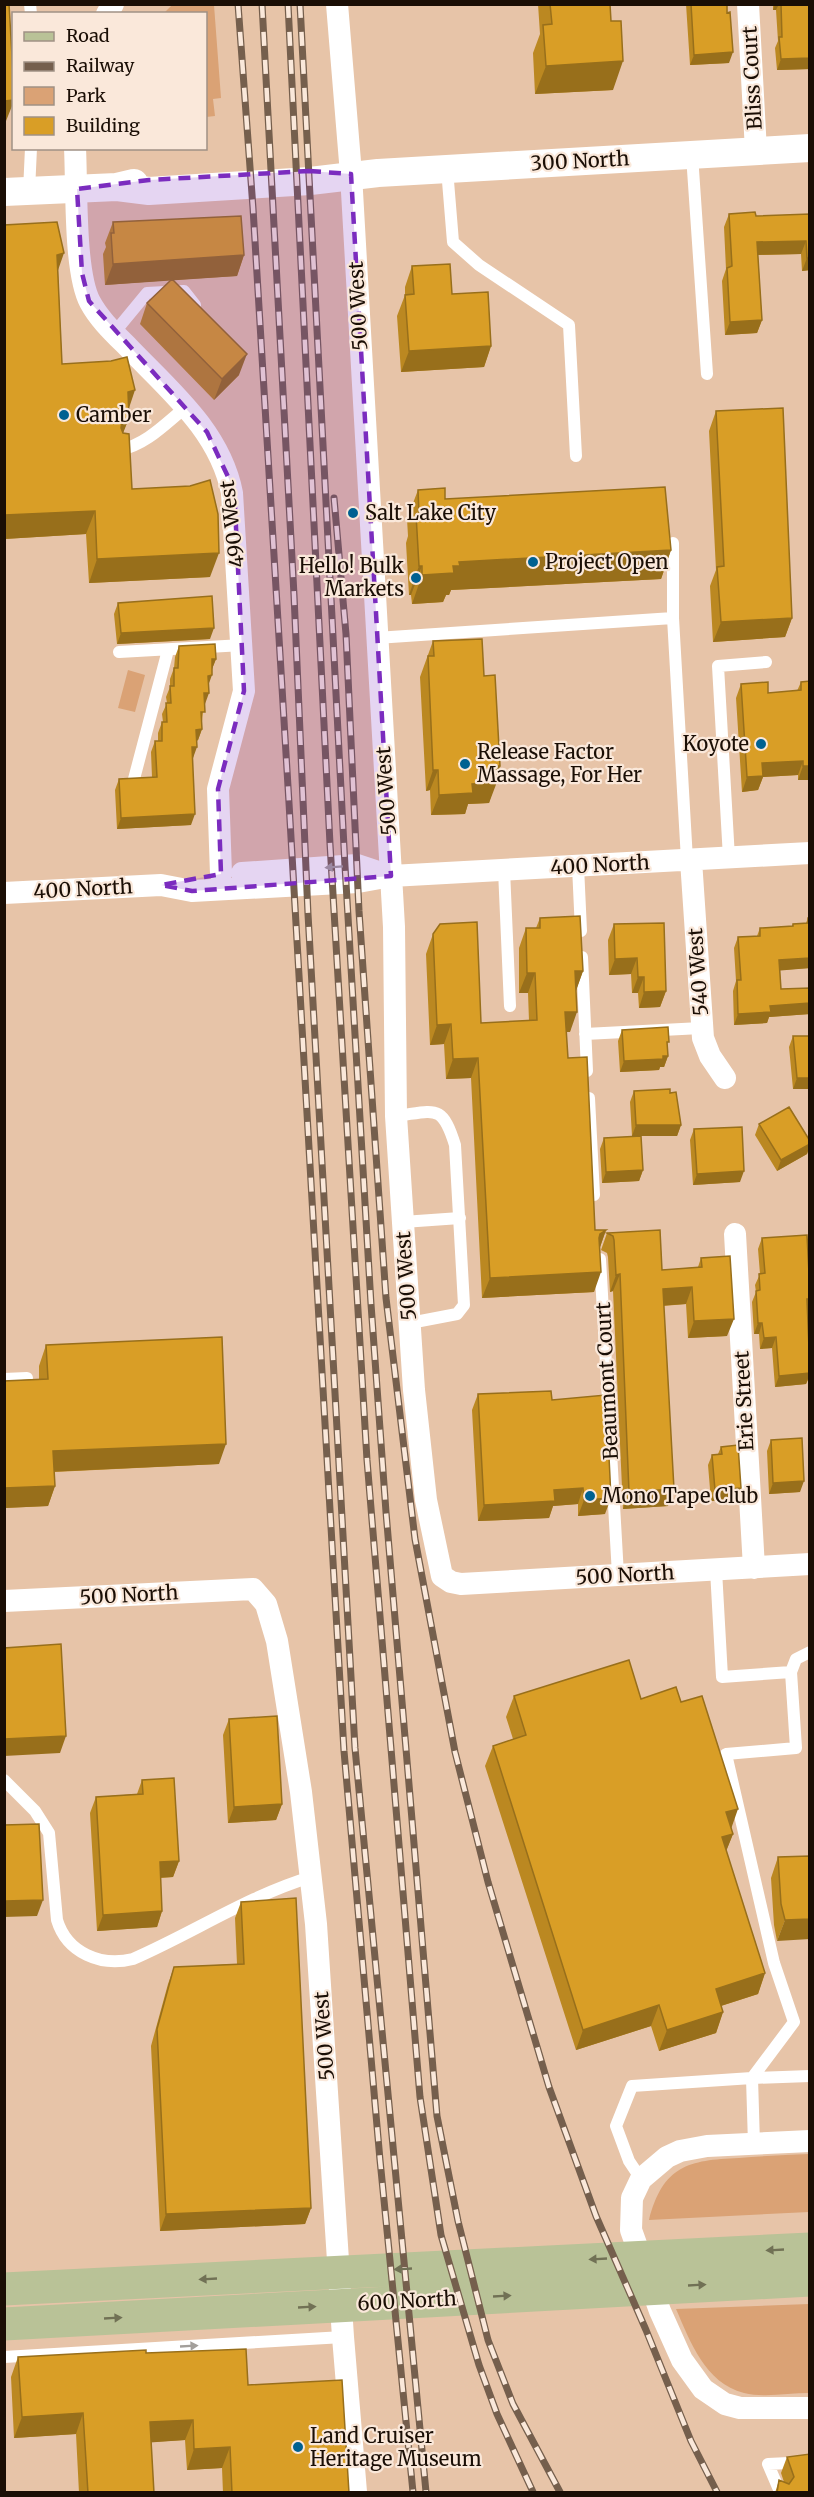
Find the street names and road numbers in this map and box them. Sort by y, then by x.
street label: Bliss Court [736,25,767,131]
street label: 300 North [530,145,630,176]
street label: 500 West [343,261,372,351]
street label: 490 West [214,479,249,569]
street label: 500 West [370,745,401,836]
street label: 400 North [550,849,650,880]
street label: 400 North [33,873,133,904]
street label: 540 West [682,927,713,1017]
street label: 500 West [390,1230,421,1321]
street label: Beaumont Court [590,1301,623,1461]
street label: Erie Street [728,1350,759,1452]
street label: 500 North [575,1559,675,1590]
street label: 500 North [79,1579,179,1610]
street label: 500 West [308,1990,339,2081]
street label: 600 North [357,2285,457,2316]

